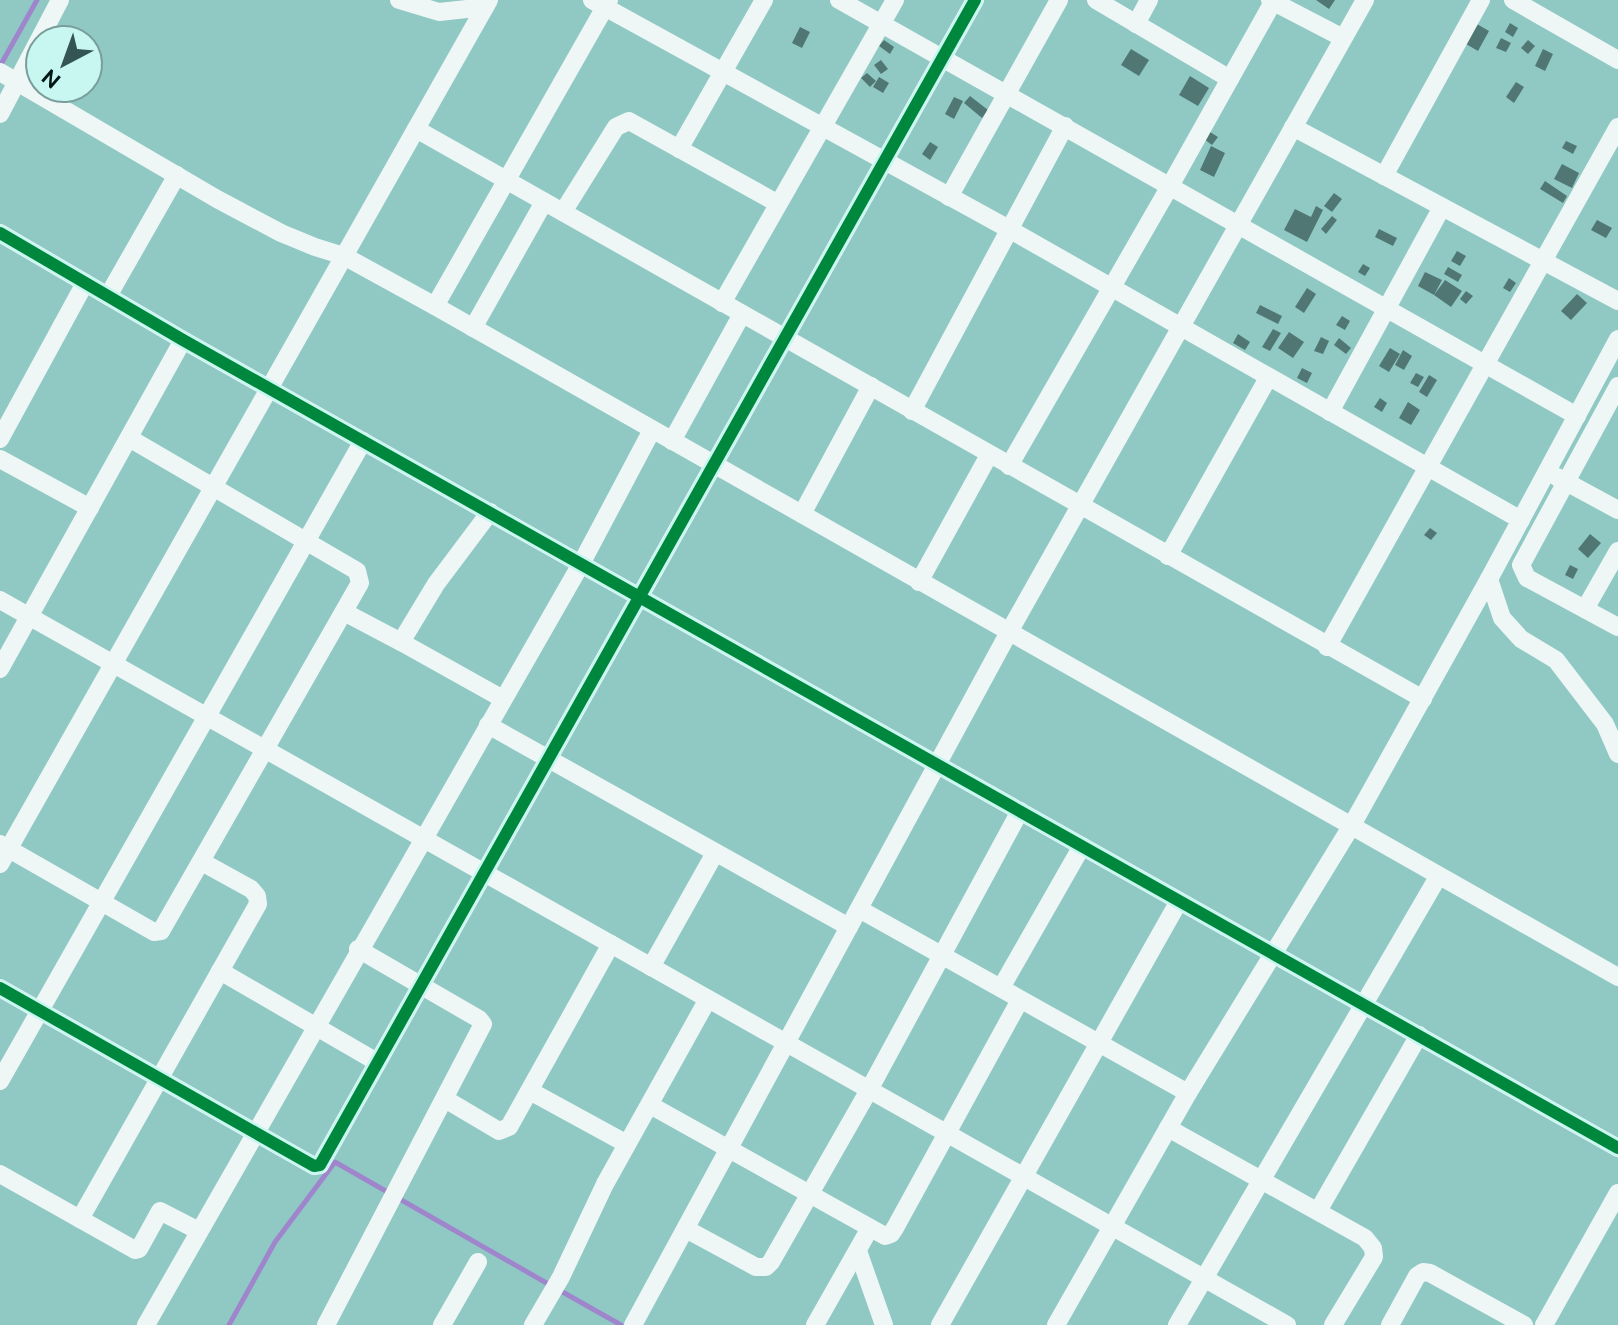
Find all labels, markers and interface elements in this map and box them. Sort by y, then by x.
north arrow [24,24,104,104]
text: N [36,65,65,94]

